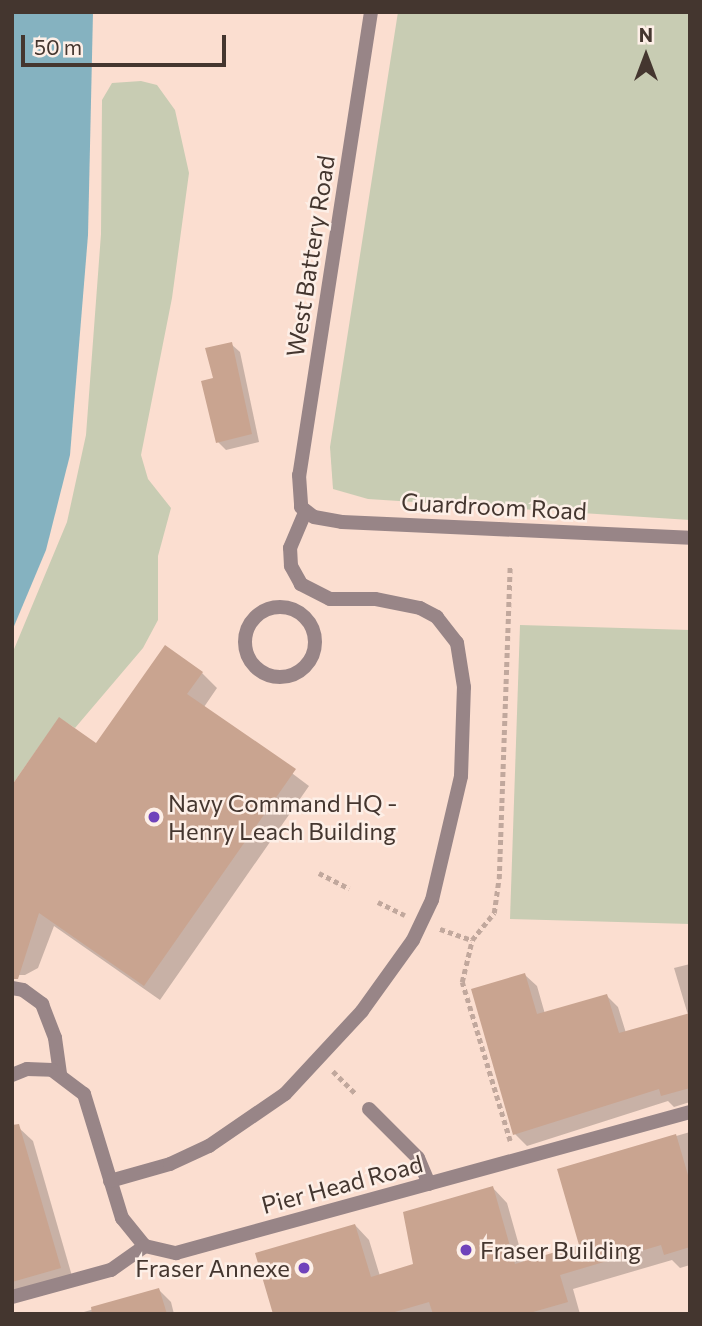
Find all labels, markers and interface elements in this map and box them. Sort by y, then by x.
scale bar [24,21,229,65]
north arrow [611,21,681,91]
text: N [639,23,653,46]
text: 50 m [34,34,82,59]
street label: West Battery Road [280,153,340,359]
street label: Guardroom Road [400,487,588,525]
place label: Navy Command HQ - Henry Leach Building [168,789,397,845]
marker: Navy Command HQ - Henry Leach Building [146,809,162,825]
street label: Pier Head Road [258,1149,426,1219]
place label: Fraser Building [480,1236,641,1264]
marker: Fraser Building [458,1242,474,1258]
place label: Fraser Annexe [135,1254,290,1282]
marker: Fraser Annexe [296,1260,312,1276]

